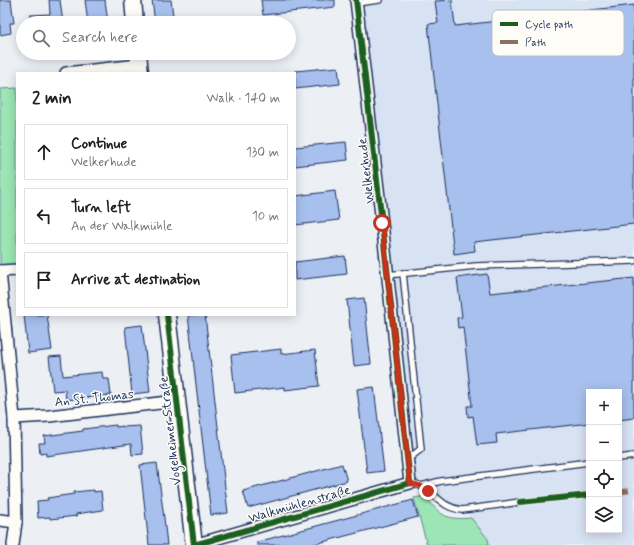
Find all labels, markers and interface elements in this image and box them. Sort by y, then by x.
legend [492,10,624,56]
search box [16,16,296,60]
text: Cycle path [525,18,573,32]
icon: search [30,27,52,49]
text: Search here [62,28,138,48]
text: Path [525,36,546,50]
text: 2 min [32,87,72,109]
text: Walk · 140 m [207,90,280,107]
text: Continue [71,134,127,154]
street label: Welkerhude [354,137,379,204]
icon: ahead [33,141,55,163]
text: 130 m [246,144,279,161]
text: Welkerhude [71,154,137,171]
text: Turn left [71,198,131,218]
icon: left [33,205,55,227]
text: 10 m [252,208,279,225]
route start [373,214,391,232]
text: An der Walkmühle [71,218,172,235]
icon: arrive [33,269,55,291]
text: Arrive at destination [71,270,200,290]
street label: Vogelheimer Straße [155,375,188,486]
street label: An St. Thomas [54,386,135,411]
map controls [586,389,622,533]
button: + [586,389,622,425]
button: − [586,425,622,461]
button: locate [586,461,622,497]
street label: Walkmühlenstraße [246,482,352,527]
route end [419,482,437,500]
button: layers [586,497,622,533]

